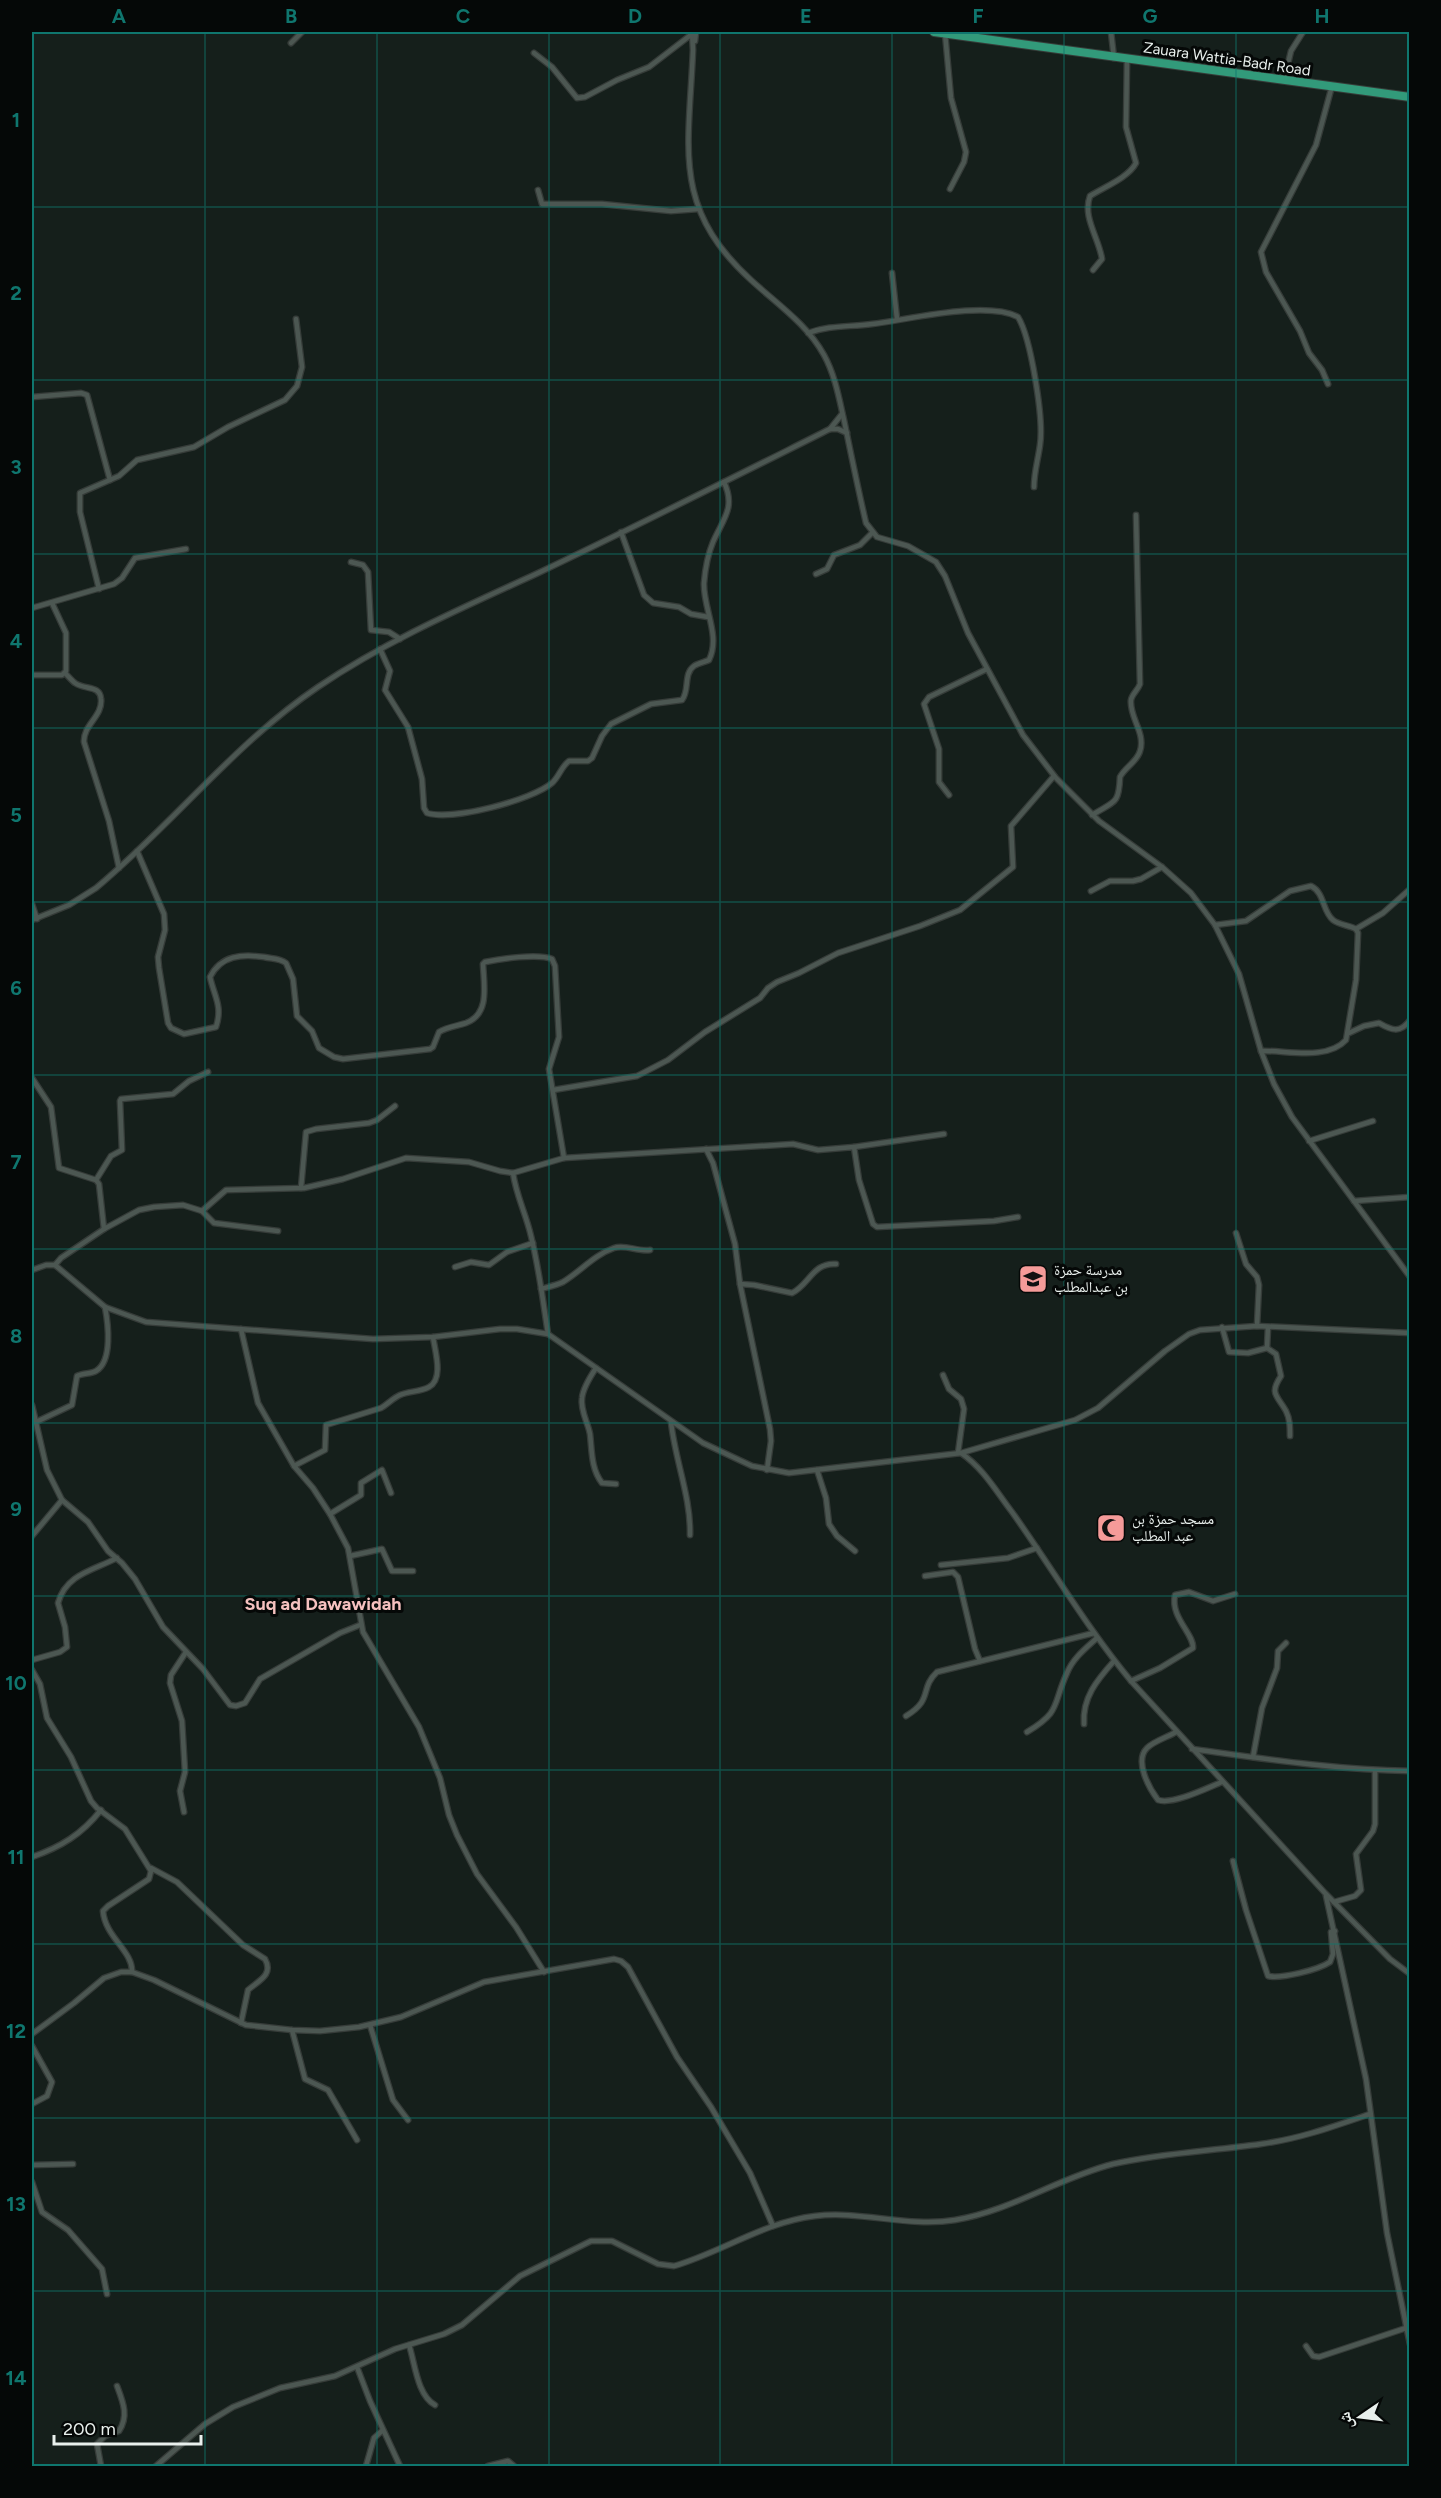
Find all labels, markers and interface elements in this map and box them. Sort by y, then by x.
text: A [112,4,127,28]
text: B [285,4,297,28]
text: C [456,4,470,28]
text: D [628,4,642,28]
text: E [800,4,812,28]
text: F [972,4,984,28]
text: G [1143,4,1158,28]
text: H [1315,4,1330,28]
street label: Zauara Wattia-Badr Road [1142,38,1312,80]
text: 1 [12,108,20,132]
text: 2 [10,281,22,305]
text: 3 [10,455,22,479]
text: 4 [10,629,23,653]
text: 5 [10,803,22,827]
text: 6 [10,976,22,1000]
text: 7 [10,1150,22,1174]
place label: مدرسة حمزة بن عبدالمطلب [1054,1261,1128,1297]
school or university icon: مدرسة حمزة بن عبدالمطلب [1017,1263,1049,1295]
text: 8 [10,1324,22,1348]
text: 9 [10,1497,22,1521]
place label: مسجد حمزة بن عبد المطلب [1132,1510,1214,1545]
mosque icon: مسجد حمزة بن عبد المطلب [1095,1512,1127,1544]
district label: Suq ad Dawawidah [244,1593,402,1615]
text: 10 [5,1671,27,1695]
text: 11 [8,1845,24,1869]
text: 12 [6,2019,26,2043]
text: 13 [6,2192,26,2216]
text: 14 [5,2366,27,2390]
north arrow [1330,2387,1390,2447]
scale bar [54,2408,201,2446]
text: ش [1335,2410,1357,2431]
text: 200 m [63,2418,116,2440]

